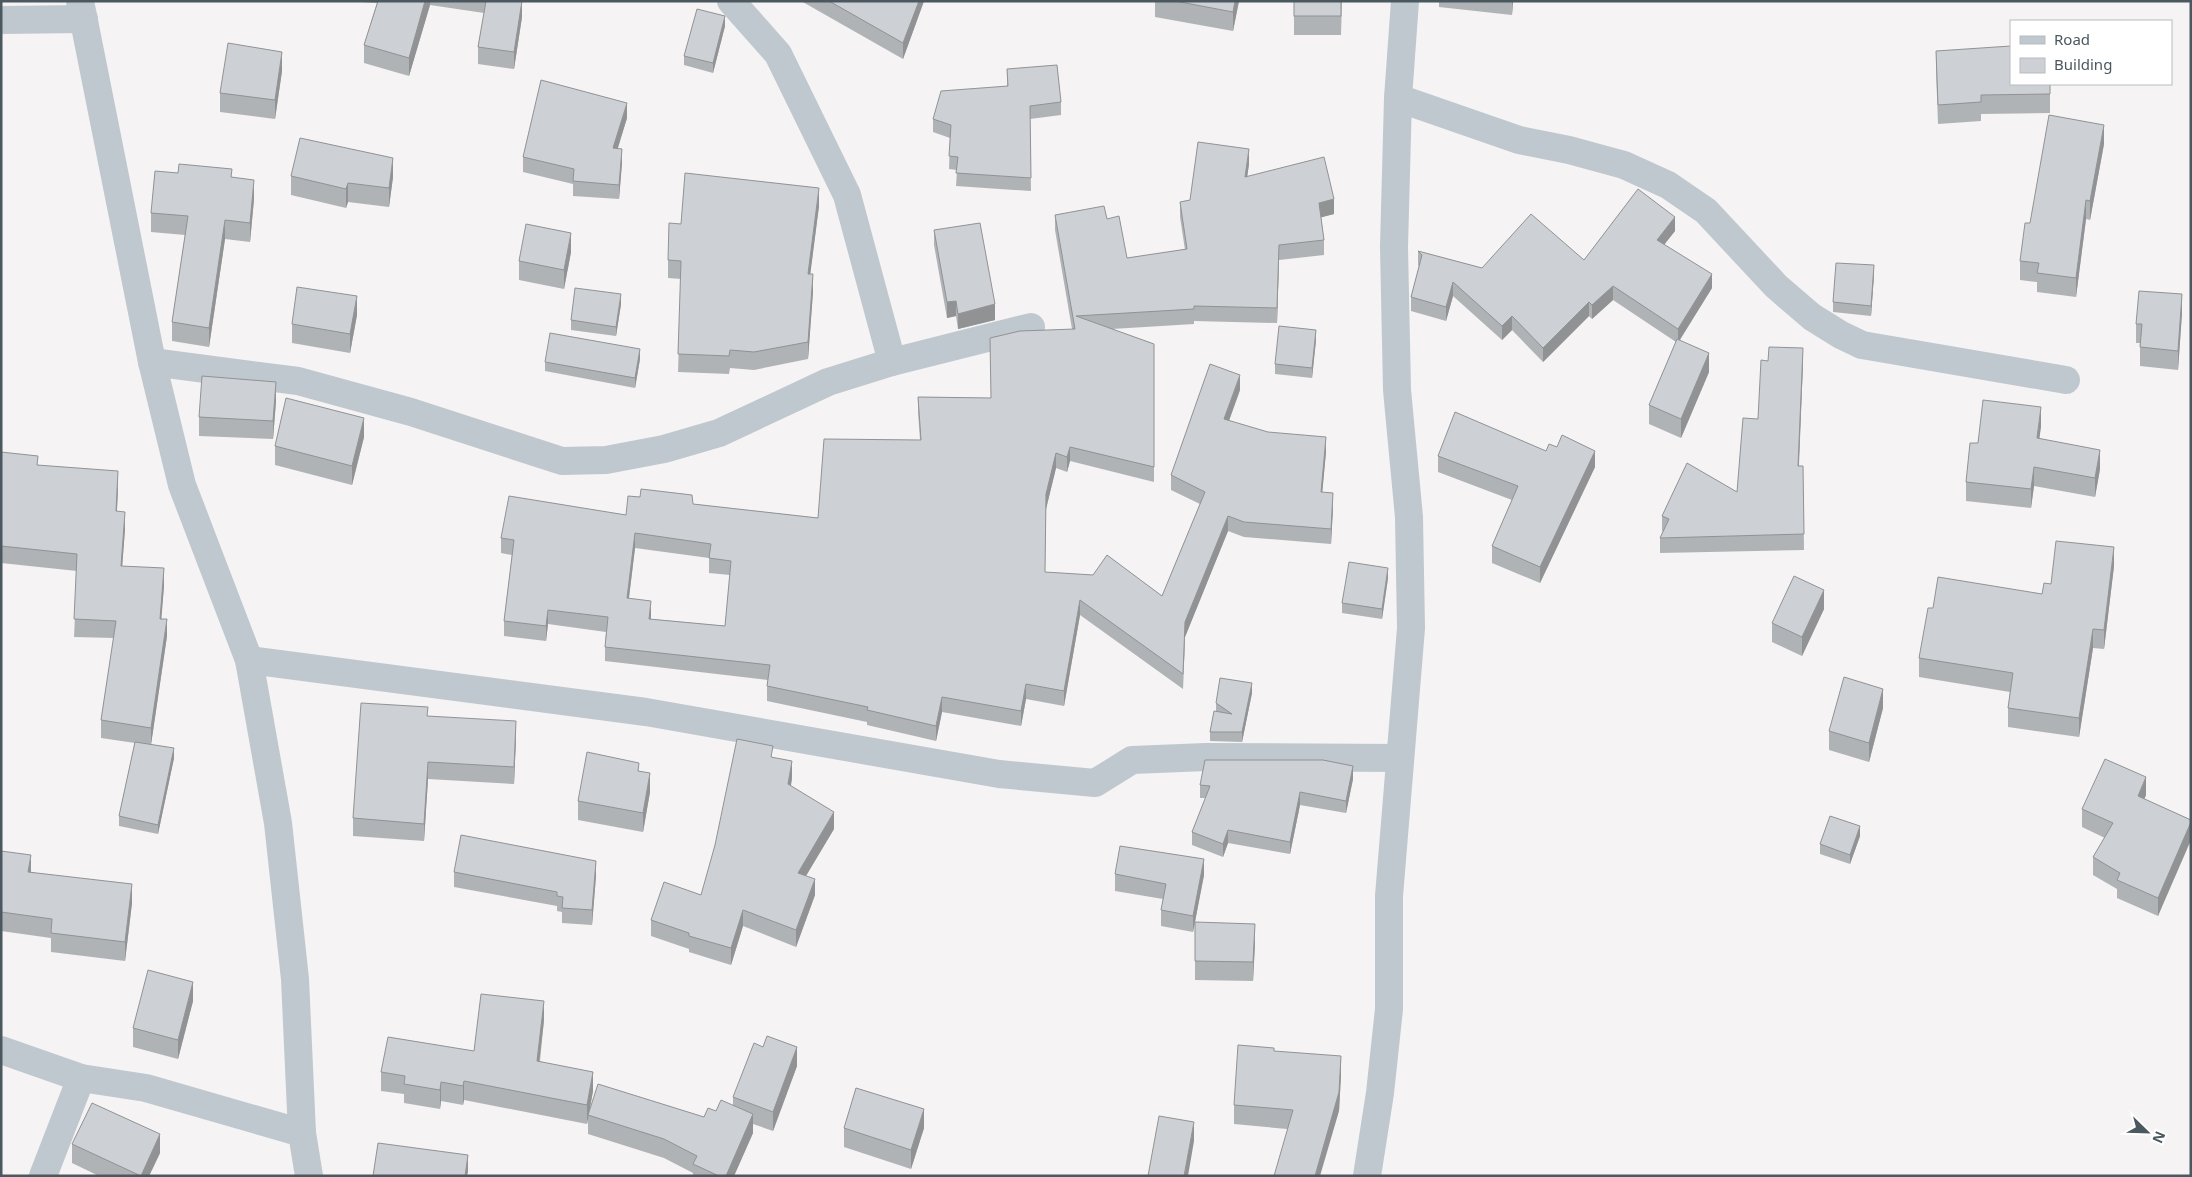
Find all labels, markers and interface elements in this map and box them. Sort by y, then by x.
legend [2010,20,2172,85]
text: Road [2054,29,2090,49]
text: Building [2054,54,2112,74]
north arrow [2122,1107,2172,1157]
text: N [2148,1128,2170,1146]

